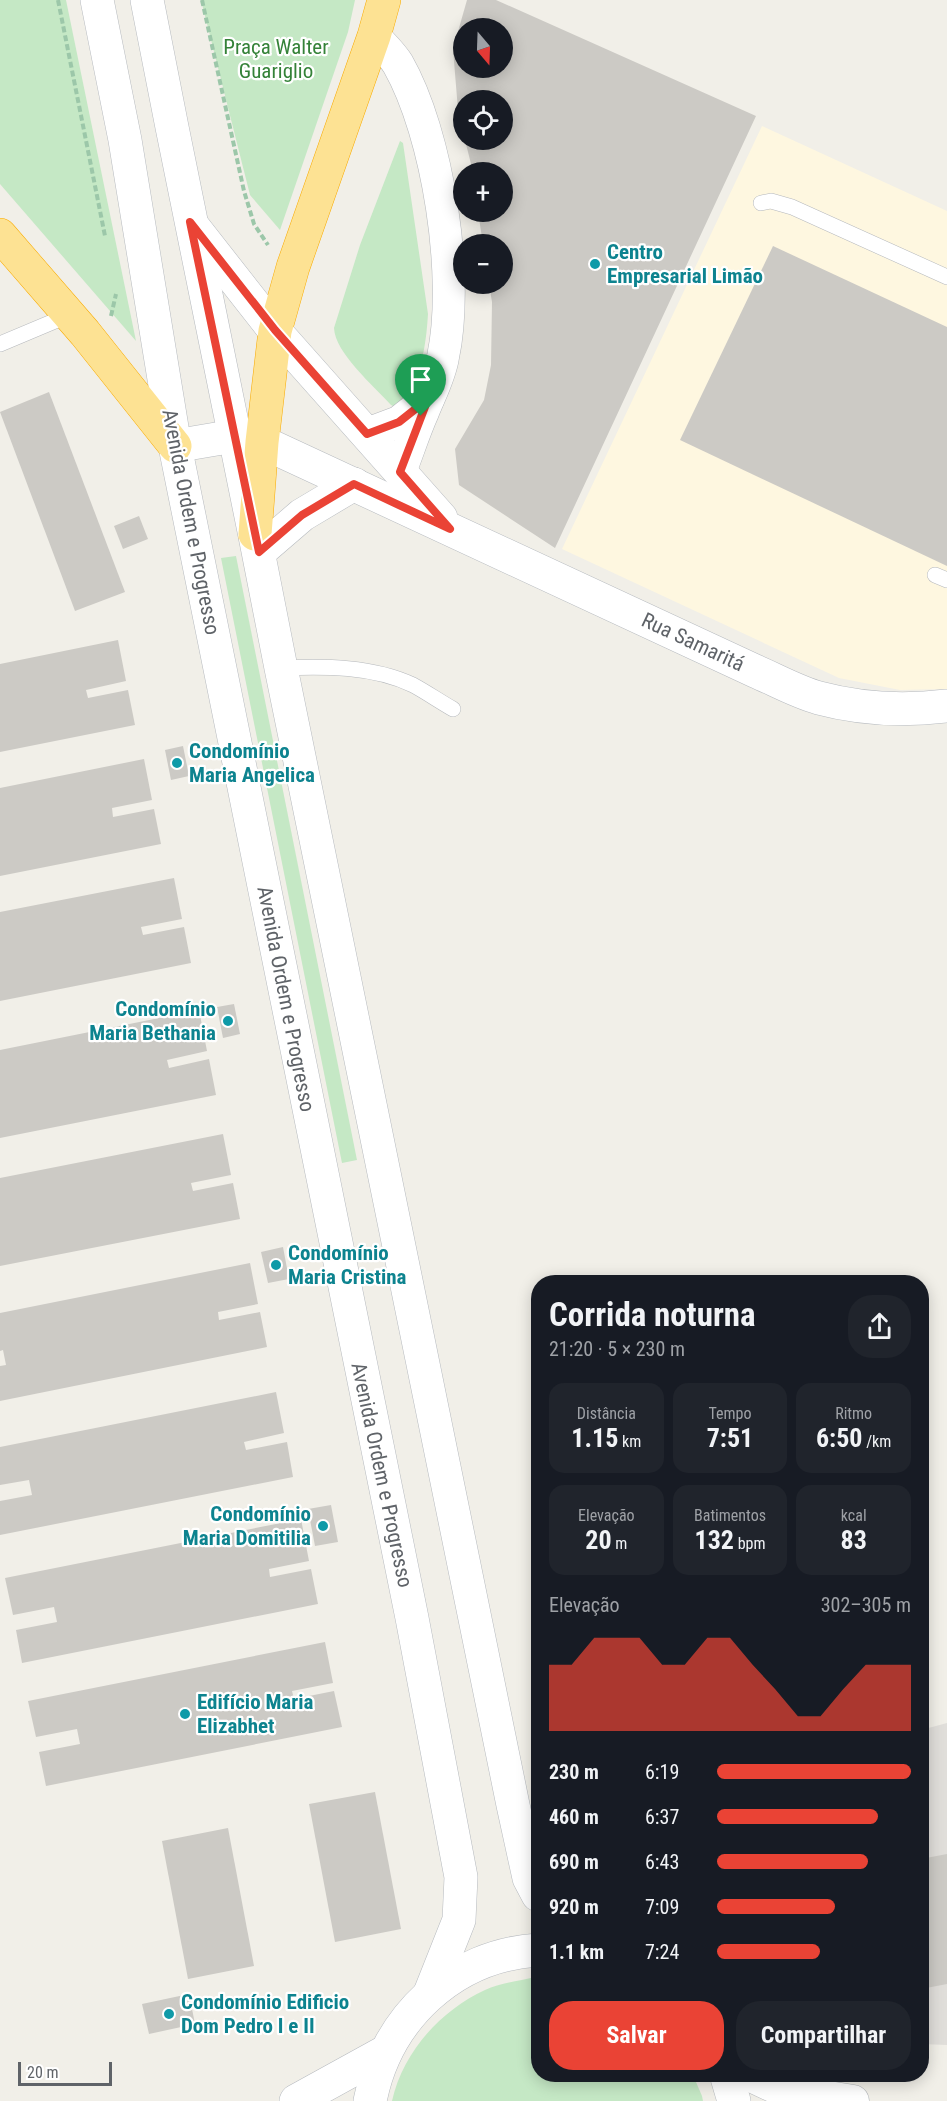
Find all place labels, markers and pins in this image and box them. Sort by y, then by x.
place label: Centro Empresarial Limão [607,240,763,288]
marker: Centro Empresarial Limão [588,257,602,271]
pin [395,354,446,416]
place label: Condomínio Maria Angelica [189,739,315,787]
marker: Condomínio Maria Angelica [170,756,184,770]
place label: Condomínio Maria Bethania [89,997,216,1045]
marker: Condomínio Maria Bethania [221,1014,235,1028]
place label: Condomínio Maria Cristina [288,1241,407,1289]
marker: Condomínio Maria Cristina [269,1258,283,1272]
place label: Condomínio Maria Domitilia [183,1502,311,1550]
marker: Condomínio Maria Domitilia [316,1519,330,1533]
place label: Edifício Maria Elizabhet [197,1690,313,1738]
marker: Edifício Maria Elizabhet [178,1707,192,1721]
place label: Condomínio Edificio Dom Pedro I e II [181,1990,349,2038]
marker: Condomínio Edificio Dom Pedro I e II [162,2007,176,2021]

